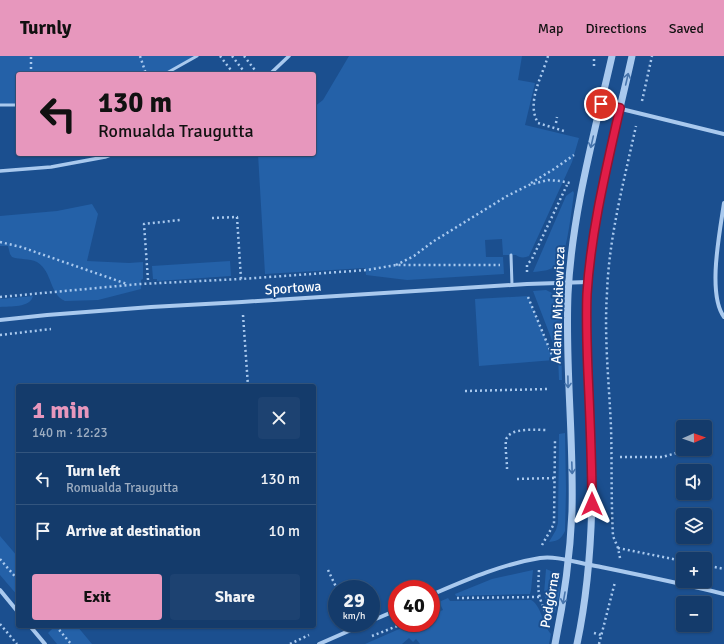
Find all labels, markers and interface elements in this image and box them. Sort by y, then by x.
text: Turnly [20,16,72,40]
text: Map [538,20,564,37]
text: Directions [586,20,647,37]
text: Saved [669,20,704,37]
one-way arrow [623,73,631,86]
text: 130 m [98,86,172,120]
pin [584,87,618,121]
icon: left [32,88,84,140]
icon: arrive [590,93,612,115]
text: Romualda Traugutta [98,120,254,142]
one-way arrow [587,135,595,148]
street label: Adama Mickiewicza [547,246,569,364]
street label: Sportowa [264,278,322,298]
one-way arrow [564,375,572,388]
text: 1 min [32,395,90,425]
button: close [258,397,300,439]
north arrow [676,420,712,456]
map controls [676,420,712,632]
text: 140 m · 12:23 [32,425,108,441]
one-way arrow [568,461,575,474]
text: Turn left [66,462,120,480]
button: sound [676,464,712,500]
icon: left [32,468,54,490]
text: 130 m [260,470,300,488]
text: Romualda Traugutta [66,480,178,496]
position arrow [571,483,613,525]
button: layers [676,508,712,544]
icon: arrive [32,520,54,542]
text: Arrive at destination [66,522,201,540]
text: 10 m [269,522,300,540]
button: + [676,552,712,588]
street label: Podgórna [537,571,563,629]
button: Exit [32,574,162,620]
button: Share [170,574,300,620]
speed limit sign: 40 [388,580,440,632]
text: 29 [343,588,365,613]
one-way arrow [560,591,568,604]
button: − [676,596,712,632]
text: km/h [343,610,365,622]

